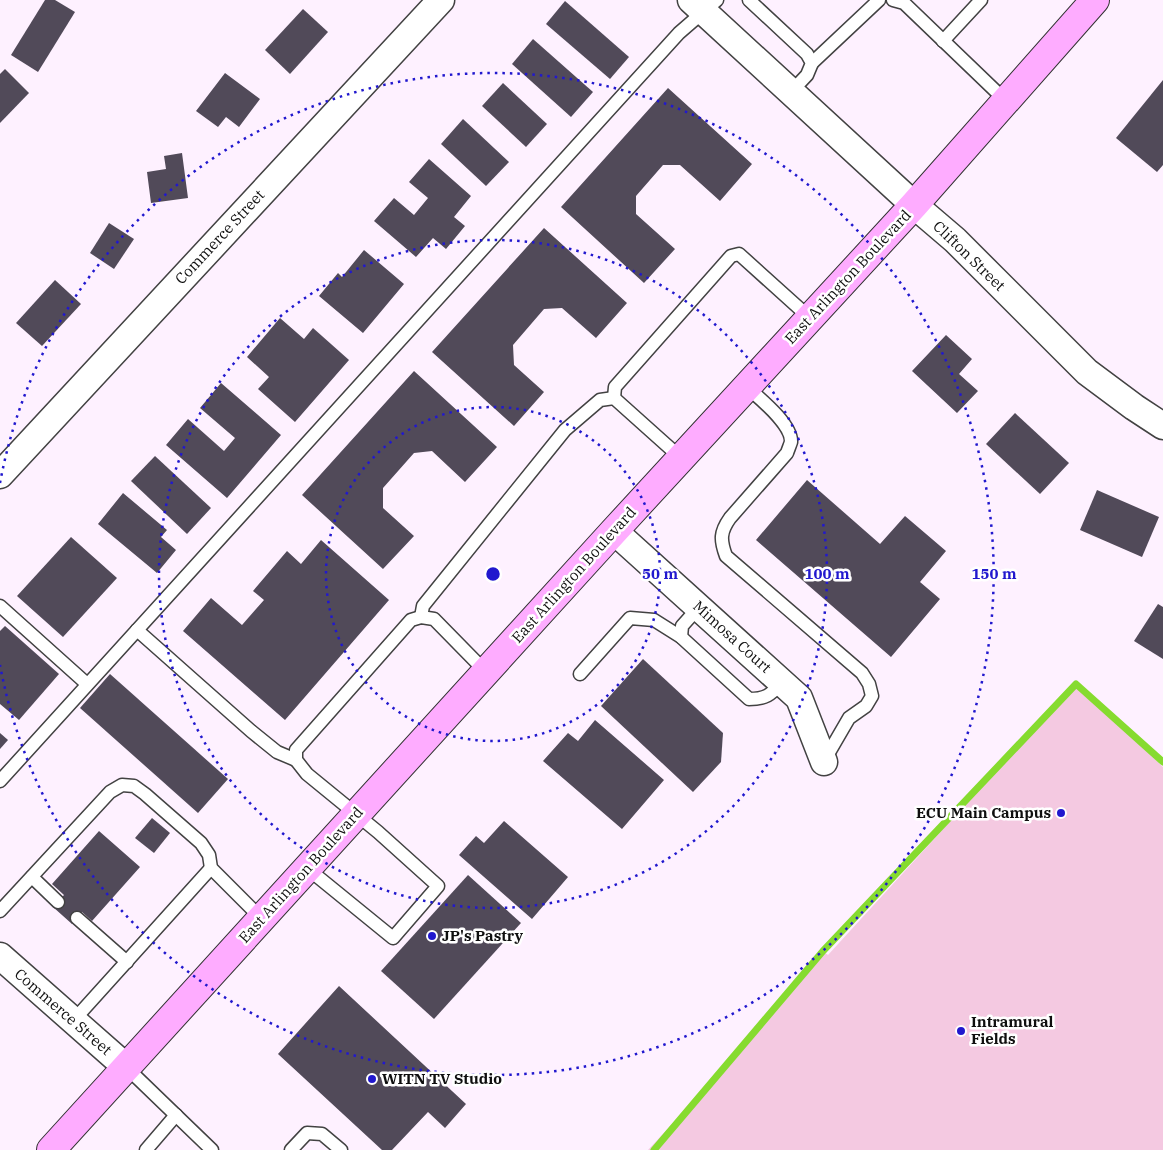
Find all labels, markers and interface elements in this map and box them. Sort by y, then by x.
street label: Commerce Street [171,185,268,288]
street label: East Arlington Boulevard [780,206,915,348]
street label: Clifton Street [929,216,1009,295]
street label: East Arlington Boulevard [507,503,640,647]
text: 50 m [642,564,678,583]
text: 100 m [804,564,850,583]
text: 150 m [971,564,1017,583]
centre of rings [484,565,502,583]
street label: Mimosa Court [689,596,775,677]
street label: East Arlington Boulevard [234,803,367,947]
place label: ECU Main Campus [916,803,1051,822]
marker: ECU Main Campus [1055,807,1067,819]
place label: JP's Pastry [442,926,524,945]
marker: JP's Pastry [426,930,438,942]
street label: Commerce Street [11,964,116,1059]
place label: Intramural Fields [971,1012,1053,1048]
marker: Intramural Fields [955,1025,967,1037]
place label: WITN TV Studio [382,1069,502,1088]
marker: WITN TV Studio [366,1073,378,1085]

